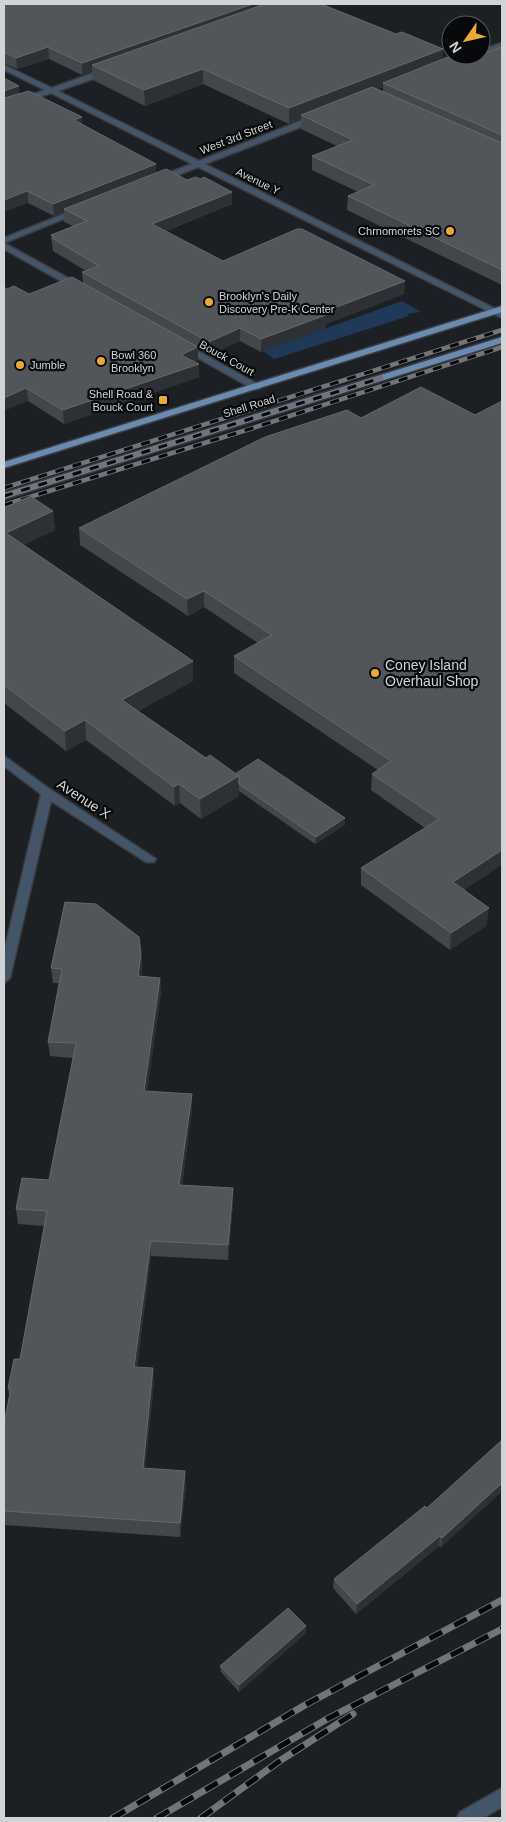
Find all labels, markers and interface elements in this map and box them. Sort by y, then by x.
north arrow [441,15,491,65]
text: N [446,39,465,56]
street label: West 3rd Street [198,118,274,156]
street label: Avenue Y [234,165,282,197]
place label: Chrnomorets SC [358,225,440,237]
marker: Chrnomorets SC [444,225,456,237]
place label: Brooklyn's Daily Discovery Pre-K Center [219,290,335,315]
marker: Brooklyn's Daily Discovery Pre-K Center [203,296,215,308]
street label: Bouck Court [198,338,256,378]
place label: Bowl 360 Brooklyn [111,349,156,374]
marker: Bowl 360 Brooklyn [95,355,107,367]
marker: Jumble [14,359,26,371]
place label: Jumble [30,359,65,371]
place label: Shell Road & Bouck Court [89,388,154,413]
street label: Shell Road [222,392,276,420]
marker: Shell Road & Bouck Court [157,394,169,406]
place label: Coney Island Overhaul Shop [385,657,479,689]
marker: Coney Island Overhaul Shop [369,667,381,679]
street label: Avenue X [54,776,114,823]

